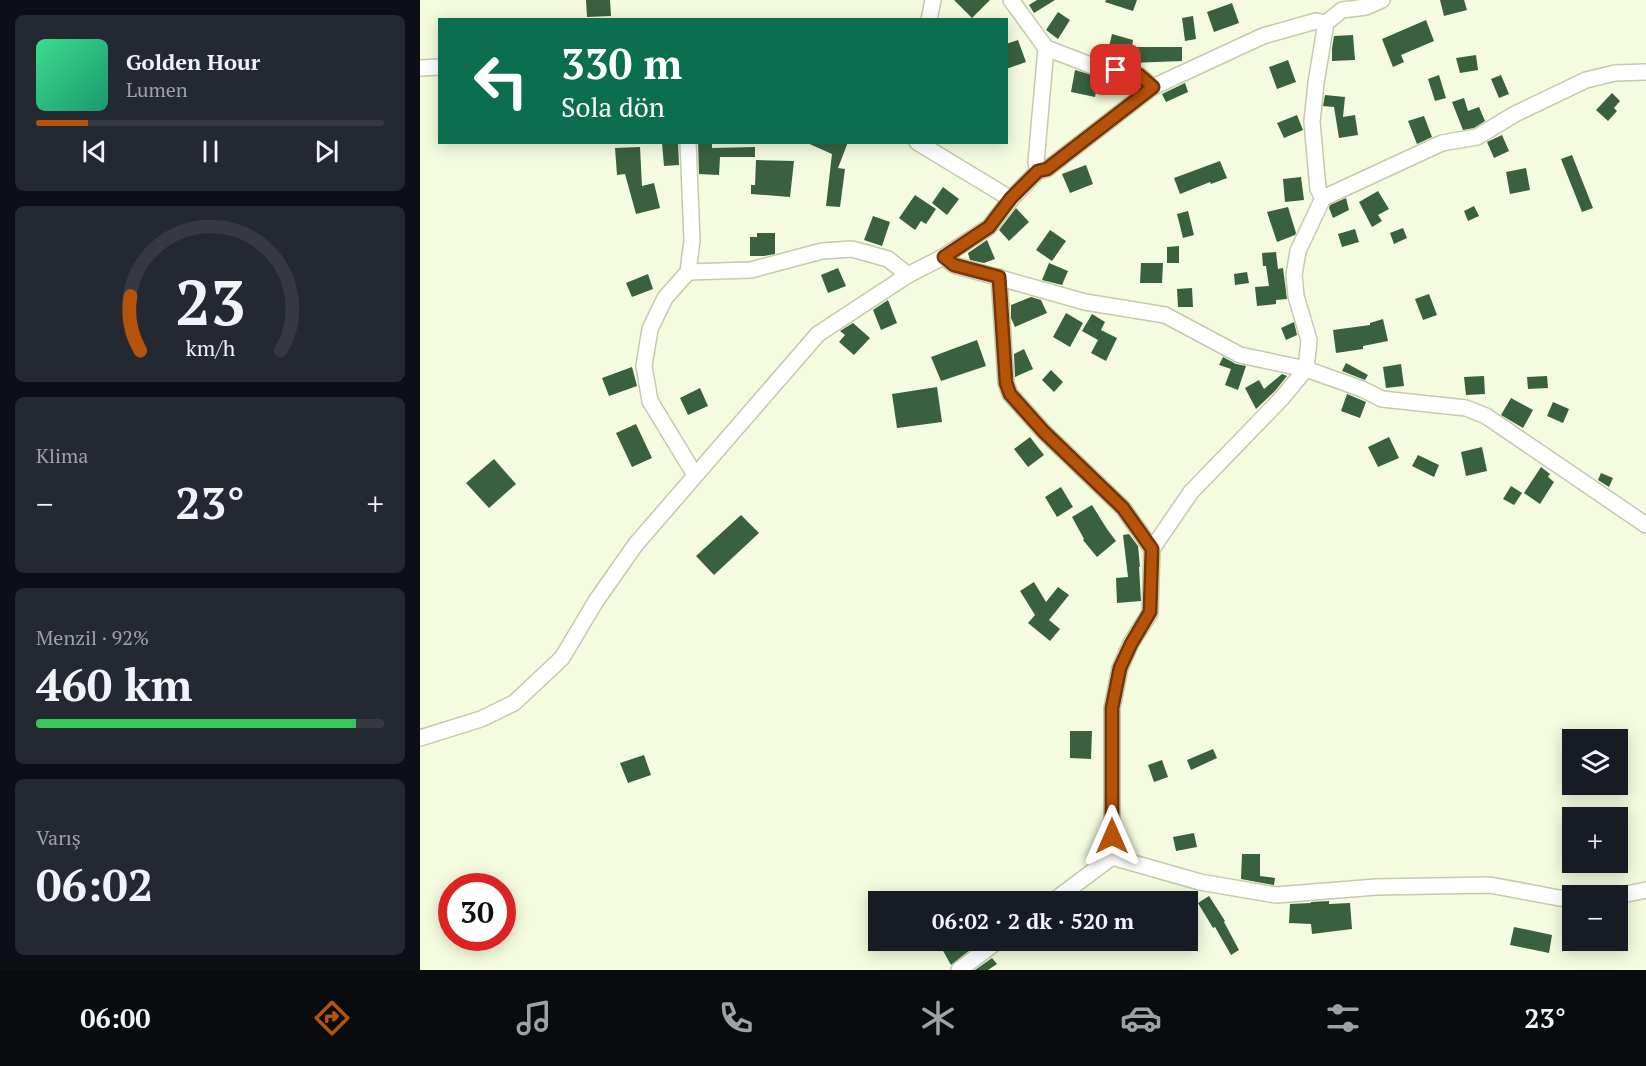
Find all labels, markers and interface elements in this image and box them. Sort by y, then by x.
text: 330 m [561,35,682,91]
icon: left [462,42,540,120]
pin [1090,44,1141,95]
text: Golden Hour [126,47,260,76]
icon: arrive [1099,53,1132,86]
text: Lumen [126,76,188,103]
text: Sola dön [561,89,665,125]
icon: previous [78,135,111,168]
icon: pause [194,135,227,168]
icon: next [310,135,343,168]
text: 23 [175,260,245,343]
text: km/h [185,334,235,362]
text: Klima [36,442,88,469]
text: 23° [175,472,245,532]
text: − [36,482,54,525]
text: + [366,482,384,525]
text: Menzil · 92% [36,624,149,651]
text: 460 km [36,654,192,714]
map controls [1562,729,1628,951]
button: layers [1562,729,1628,795]
position arrow [1080,804,1144,868]
button: + [1562,807,1628,873]
text: Varış [36,824,81,851]
text: 06:02 [36,854,153,914]
speed limit sign: 30 [438,873,516,951]
button: − [1562,885,1628,951]
text: 06:02 · 2 dk · 520 m [932,906,1134,935]
icon: directions [311,997,353,1039]
icon: music [513,997,555,1039]
icon: phone [715,997,757,1039]
icon: climate [917,997,959,1039]
icon: car [1120,997,1162,1039]
icon: filters [1322,997,1364,1039]
text: 06:00 [80,1000,150,1036]
text: 23° [1524,1000,1566,1036]

